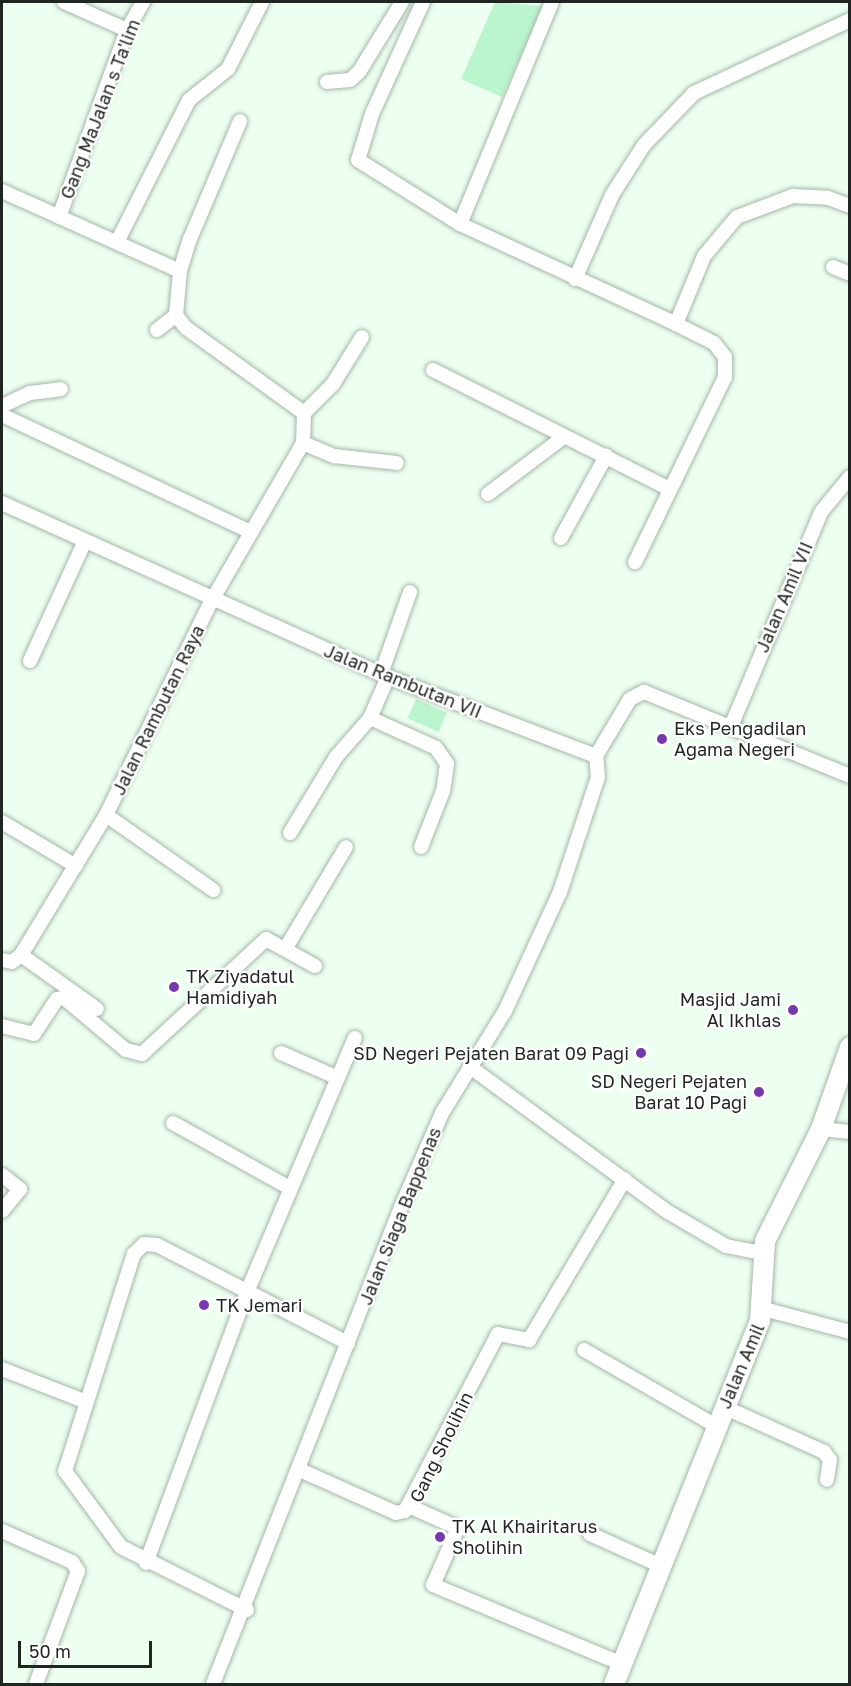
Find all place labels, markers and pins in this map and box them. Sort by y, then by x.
place label: Eks Pengadilan Agama Negeri [674,718,806,760]
marker: Eks Pengadilan Agama Negeri [655,732,669,746]
place label: TK Ziyadatul Hamidiyah [186,966,294,1008]
marker: TK Ziyadatul Hamidiyah [167,980,181,994]
place label: Masjid Jami Al Ikhlas [680,989,781,1032]
marker: Masjid Jami Al Ikhlas [786,1003,800,1017]
place label: SD Negeri Pejaten Barat 09 Pagi [353,1042,629,1064]
marker: SD Negeri Pejaten Barat 09 Pagi [634,1046,648,1060]
place label: SD Negeri Pejaten Barat 10 Pagi [591,1071,747,1114]
marker: SD Negeri Pejaten Barat 10 Pagi [752,1085,766,1099]
place label: TK Jemari [216,1294,302,1316]
marker: TK Jemari [197,1298,211,1312]
place label: TK Al Khairitarus Sholihin [452,1516,597,1558]
marker: TK Al Khairitarus Sholihin [433,1530,447,1544]

